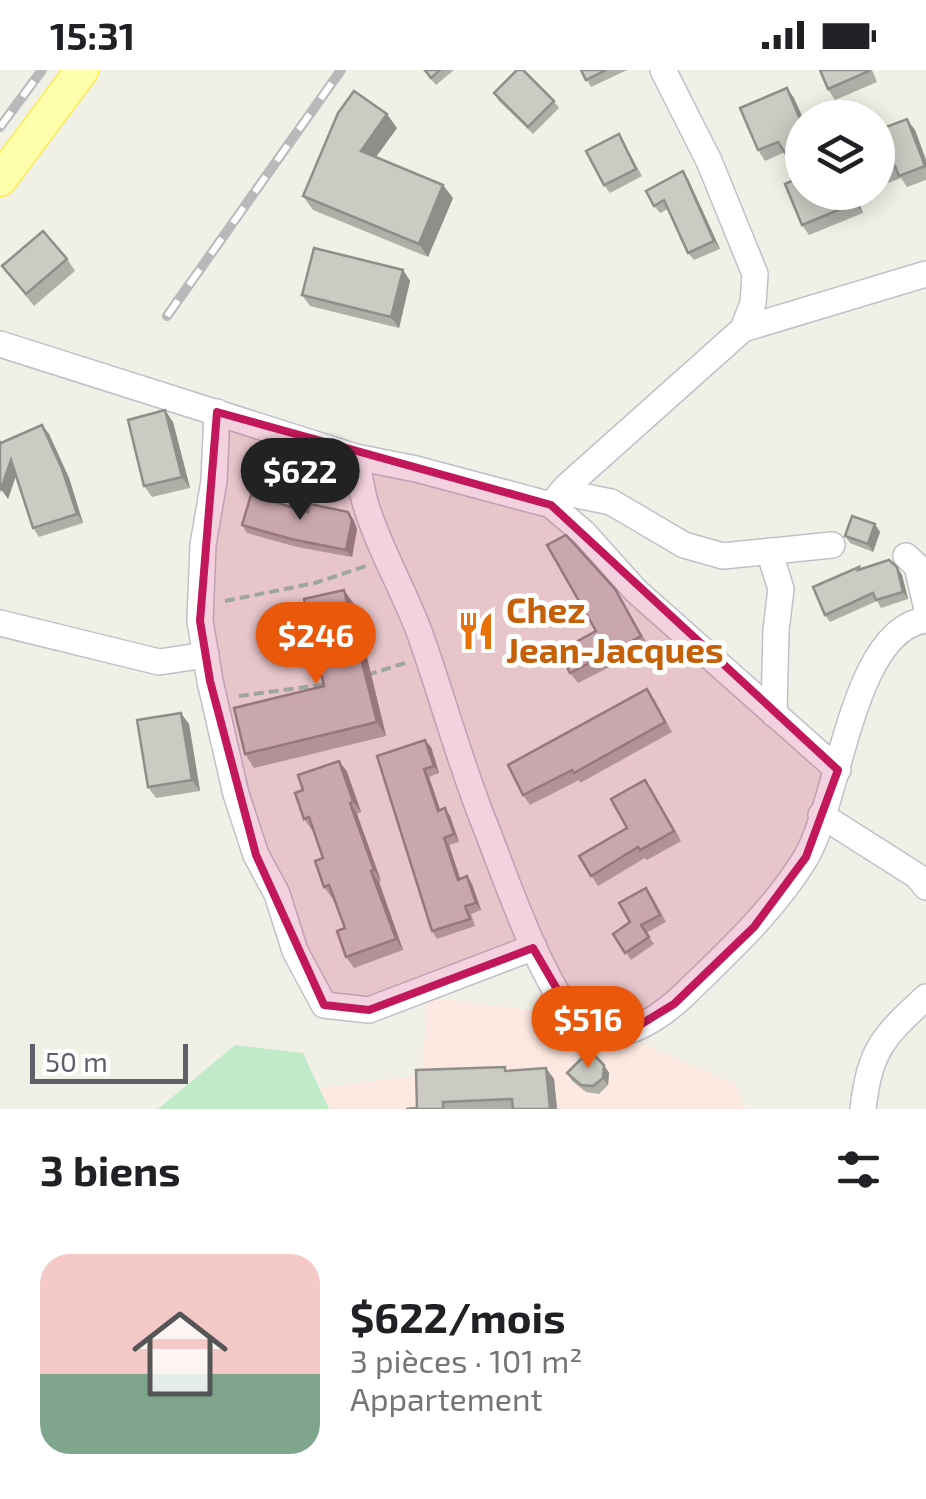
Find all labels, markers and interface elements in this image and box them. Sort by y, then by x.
text: 15:31 [50,12,135,58]
map controls [785,100,895,210]
button: layers [785,100,895,210]
pin: $622 [241,438,359,523]
text: $622 [263,451,337,489]
place label: Chez Jean-Jacques [506,588,724,670]
pin: $246 [257,602,375,687]
restaurant icon: Chez Jean-Jacques [455,610,497,652]
text: $246 [278,615,354,653]
pin: $516 [529,986,647,1071]
text: $516 [554,999,622,1037]
scale bar [30,1039,188,1084]
text: 50 m [45,1044,108,1078]
icon: filters [831,1142,886,1197]
text: 3 biens [40,1144,181,1194]
text: $622/mois [350,1291,565,1341]
icon: home [120,1294,240,1414]
text: 3 pièces · 101 m² [350,1341,582,1379]
text: Appartement [350,1379,543,1417]

